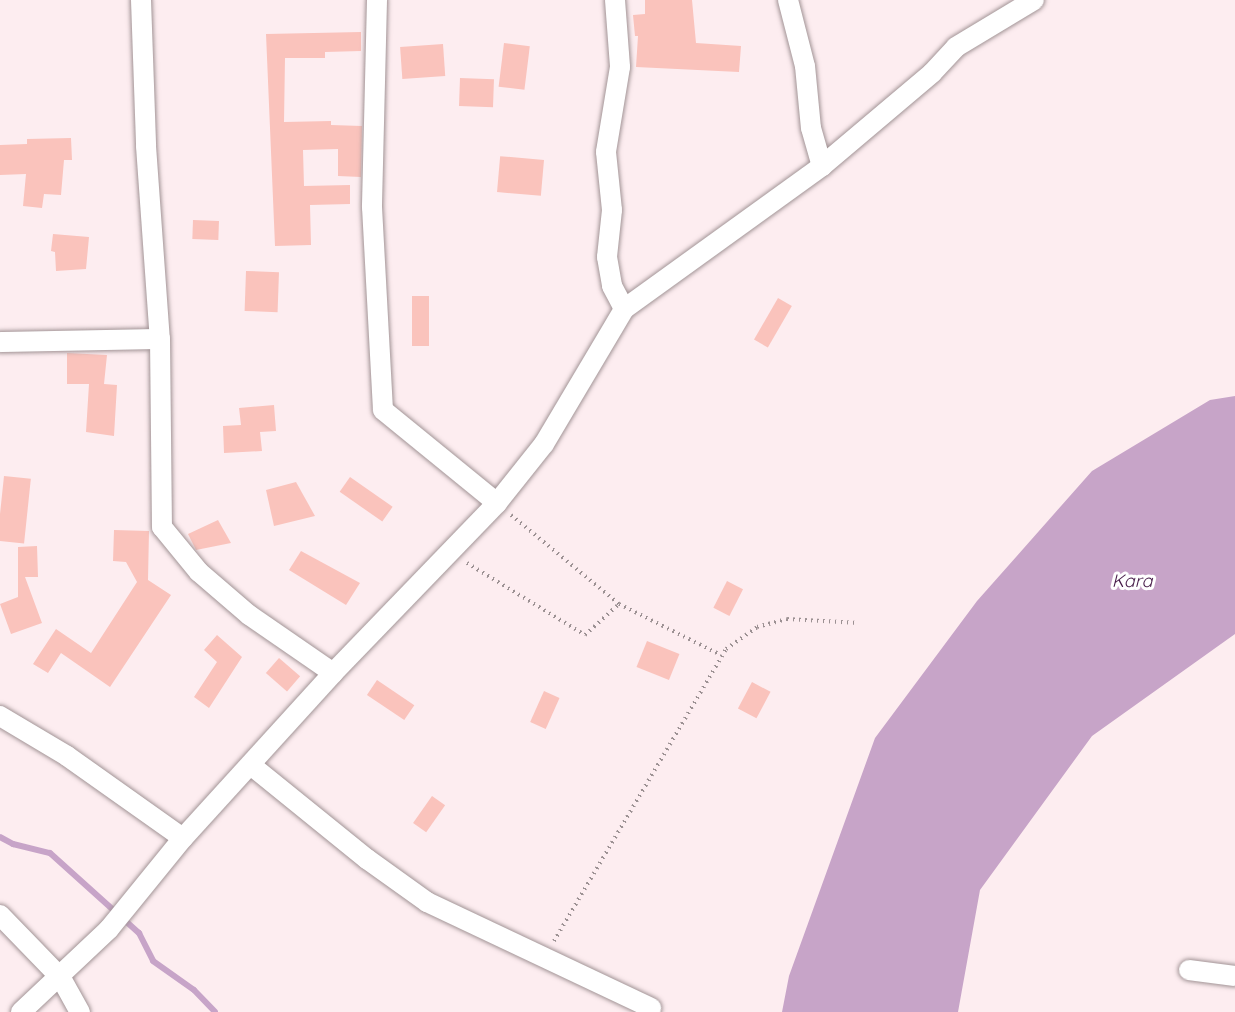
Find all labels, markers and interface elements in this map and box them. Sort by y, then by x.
water label: Kara [1112,570,1152,592]

